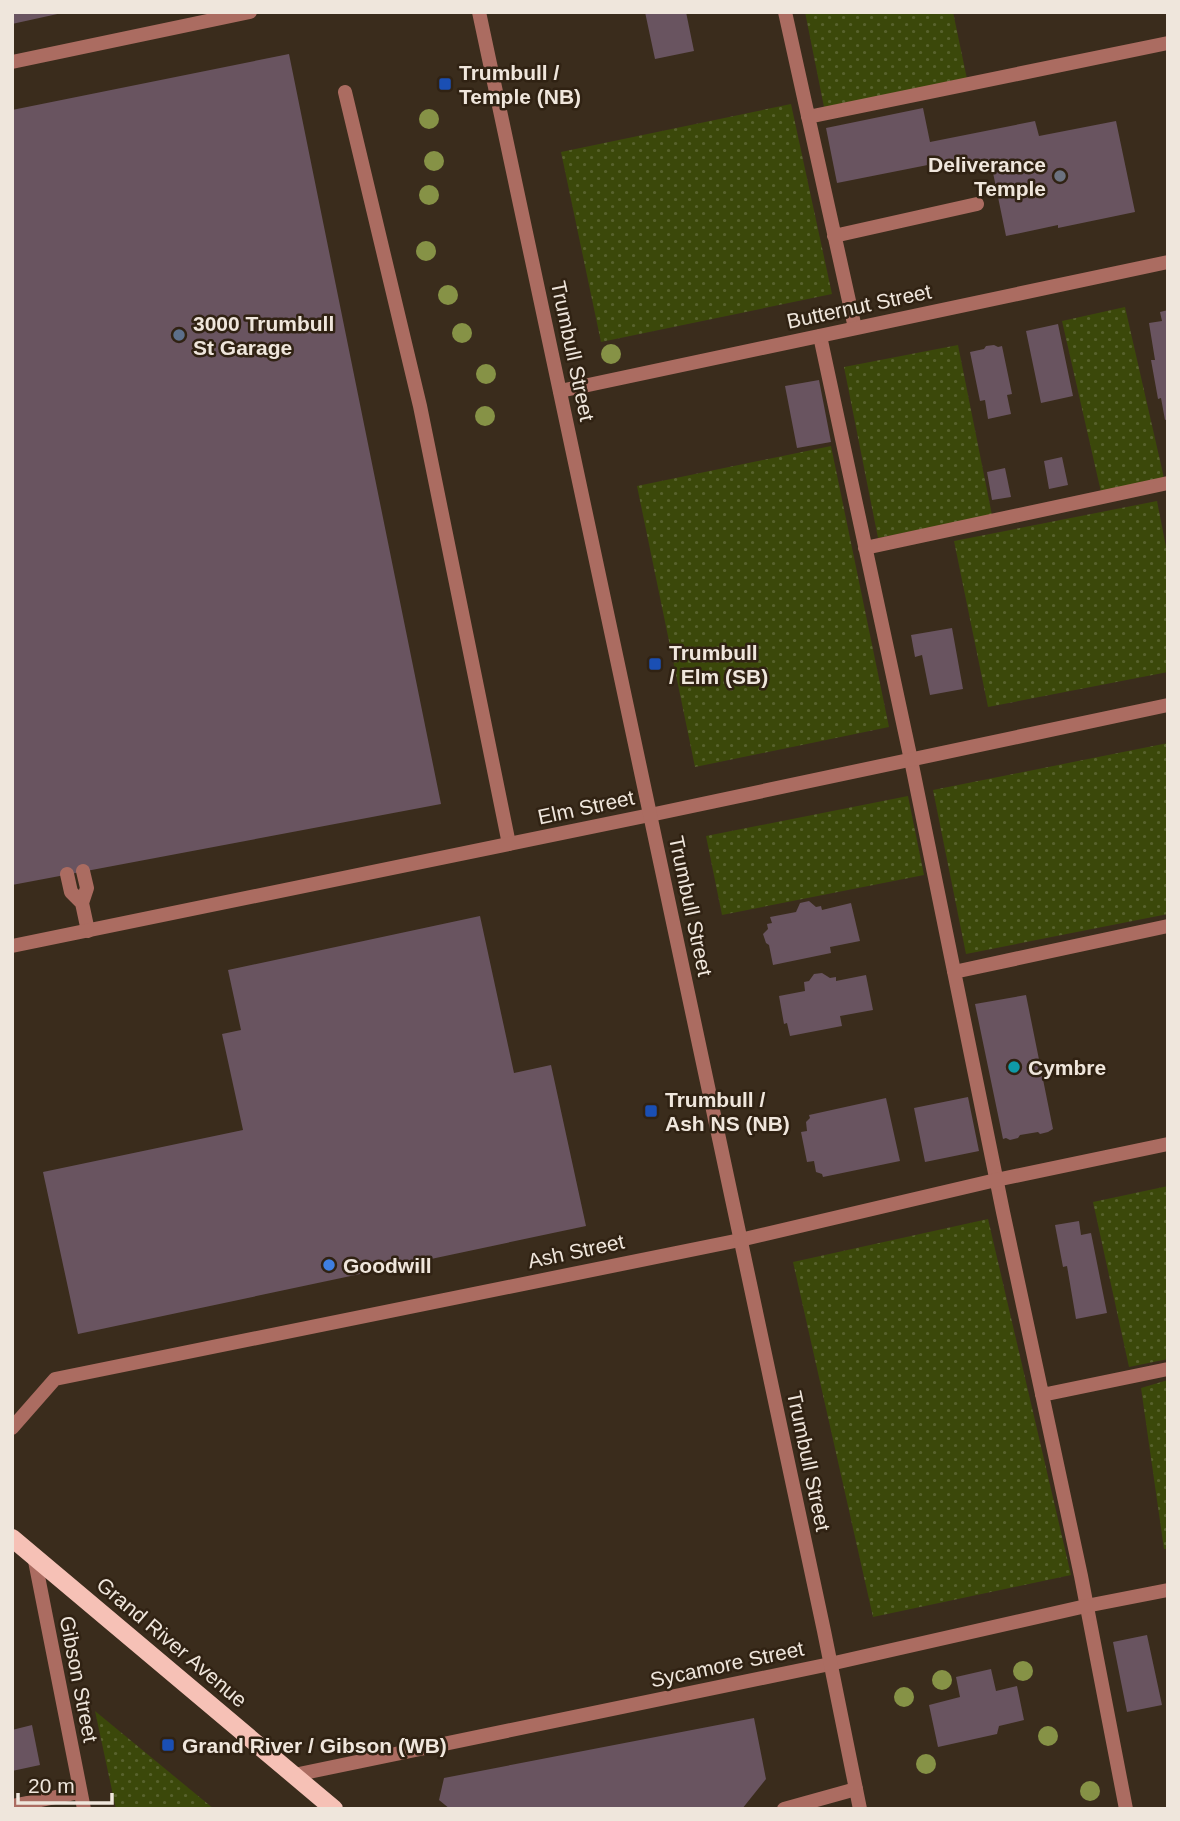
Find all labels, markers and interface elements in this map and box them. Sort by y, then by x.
place label: Trumbull / Temple (NB) [459,61,581,108]
marker: Trumbull / Temple (NB) [437,76,453,92]
place label: Deliverance Temple [928,153,1046,200]
marker: Deliverance Temple [1052,168,1068,184]
street label: Trumbull Street [547,279,599,423]
street label: Butternut Street [785,279,933,333]
place label: 3000 Trumbull St Garage [193,312,334,359]
marker: 3000 Trumbull St Garage [171,327,187,343]
place label: Trumbull / Elm (SB) [669,641,768,688]
marker: Trumbull / Elm (SB) [647,656,663,672]
street label: Elm Street [536,786,636,828]
street label: Trumbull Street [665,834,717,978]
place label: Cymbre [1028,1056,1106,1079]
marker: Cymbre [1006,1059,1022,1075]
place label: Trumbull / Ash NS (NB) [665,1088,790,1135]
marker: Trumbull / Ash NS (NB) [643,1103,659,1119]
street label: Ash Street [526,1230,626,1272]
place label: Goodwill [343,1254,432,1277]
marker: Goodwill [321,1257,337,1273]
street label: Trumbull Street [783,1389,835,1533]
street label: Grand River Avenue [92,1573,252,1711]
street label: Gibson Street [55,1614,103,1744]
street label: Sycamore Street [648,1636,806,1692]
place label: Grand River / Gibson (WB) [182,1734,447,1757]
marker: Grand River / Gibson (WB) [160,1737,176,1753]
scale bar [18,1762,112,1806]
text: 20 m [28,1774,75,1797]

